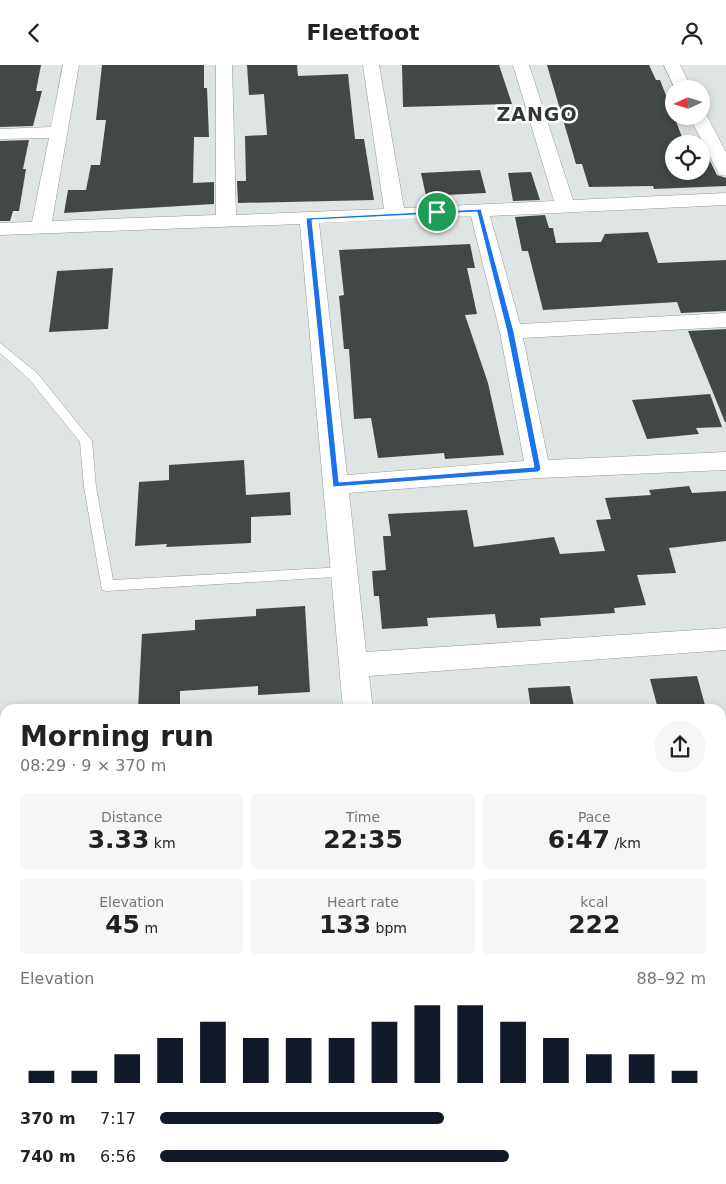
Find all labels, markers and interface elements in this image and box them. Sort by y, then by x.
icon: back [20,19,48,47]
icon: person [678,19,706,47]
text: Fleetfoot [306,20,420,45]
north arrow [665,80,710,125]
map controls [665,80,710,180]
district label: ZANGO [496,103,578,125]
button: locate [665,135,710,180]
pin [416,191,458,233]
icon: arrive [423,198,451,226]
text: Morning run [20,720,214,753]
button: share [654,721,706,773]
text: 08:29 · 9 × 370 m [20,756,166,775]
text: Distance [101,809,162,825]
text: Time [346,809,380,825]
text: Pace [578,809,611,825]
text: 3.33 [88,825,149,854]
text: 22:35 [323,825,403,854]
text: 6:47 [548,825,610,854]
text: km [149,835,176,851]
text: /km [610,835,641,851]
text: Elevation [99,894,164,910]
text: Heart rate [327,894,399,910]
text: kcal [580,894,608,910]
text: 45 [105,910,140,939]
text: 133 [319,910,371,939]
text: 222 [568,910,620,939]
text: m [140,920,158,936]
text: bpm [371,920,407,936]
text: Elevation [20,969,94,988]
text: 88–92 m [637,969,706,988]
text: 370 m [20,1109,76,1128]
text: 7:17 [100,1109,136,1128]
text: 740 m [20,1147,76,1166]
text: 6:56 [100,1147,136,1166]

